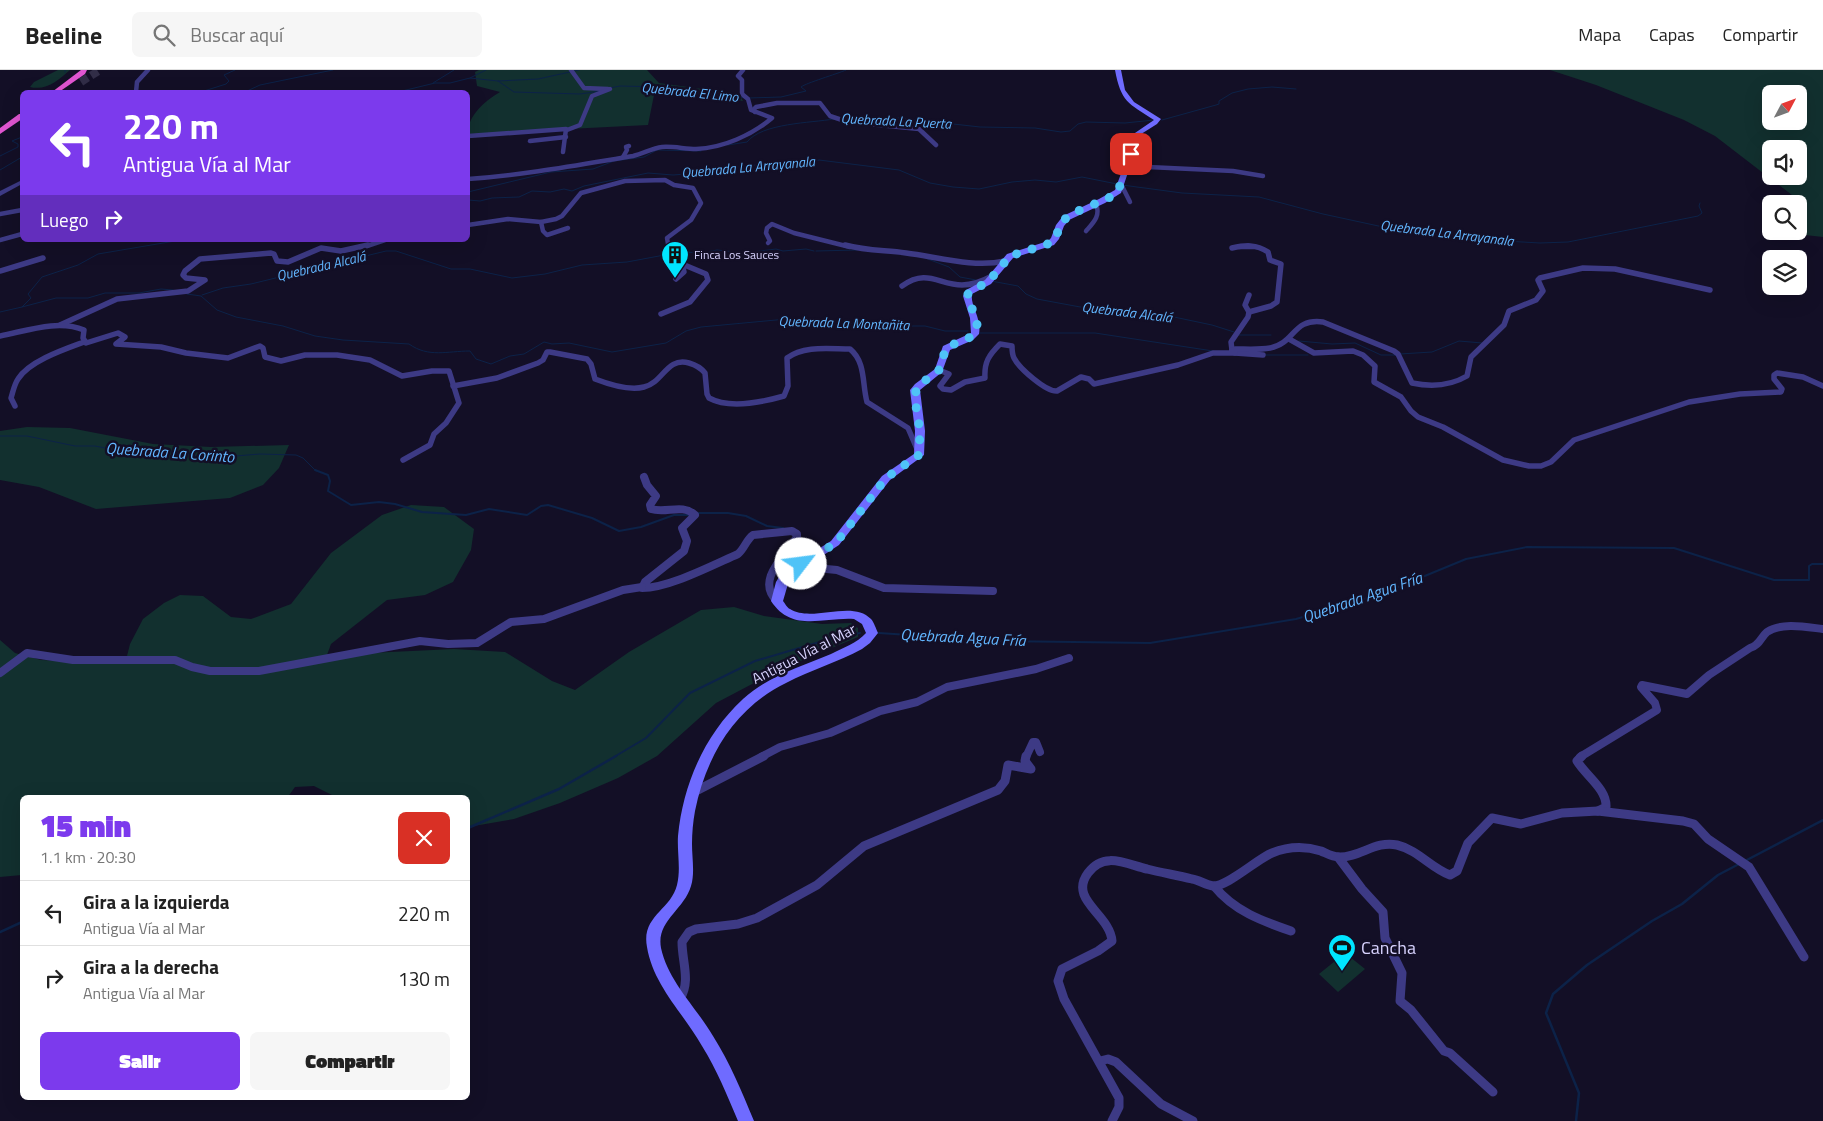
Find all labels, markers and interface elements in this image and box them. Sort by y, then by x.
search box [132,12,482,57]
text: Beeline [25,17,102,53]
text: Buscar aquí [190,20,283,49]
icon: search [150,21,178,49]
text: Mapa [1578,21,1621,48]
text: Capas [1649,21,1695,48]
text: Compartir [1723,21,1798,48]
water label: Quebrada El Limo [641,76,741,107]
north arrow [1762,85,1808,130]
map controls [1762,85,1807,295]
text: 220 m [123,99,219,153]
water label: Quebrada La Puerta [840,107,953,134]
icon: left [40,110,105,175]
pin [1110,133,1152,175]
icon: arrive [1117,140,1145,168]
button: sound [1762,140,1807,185]
text: Antigua Vía al Mar [123,147,291,181]
water label: Quebrada La Arrayanala [680,150,817,183]
button: search [1762,195,1807,240]
text: Luego [40,205,89,234]
icon: right [99,205,127,233]
water label: Quebrada La Arrayanala [1379,214,1516,251]
building icon: Finca Los Sauces [660,240,690,279]
water label: Quebrada Alcalá [274,245,369,286]
place label: Finca Los Sauces [694,245,780,264]
button: layers [1762,250,1807,295]
water label: Quebrada Alcalá [1081,296,1174,328]
water label: Quebrada La Montañita [778,310,911,335]
water label: Quebrada La Corinto [105,436,236,469]
position arrow [774,537,826,589]
water label: Quebrada Agua Fría [1299,565,1426,629]
street label: Antigua Vía al Mar [748,617,860,690]
water label: Quebrada Agua Fría [900,622,1027,652]
text: 15 min [40,803,131,849]
button: close [398,812,450,864]
text: 1.1 km · 20:30 [40,845,136,869]
text: Gira a la izquierda [83,887,230,916]
icon: left [40,899,68,927]
text: 220 m [398,899,450,928]
text: Antigua Vía al Mar [83,916,205,940]
sports icon: Cancha [1327,933,1357,972]
place label: Cancha [1361,934,1416,961]
text: Gira a la derecha [83,952,219,981]
icon: right [40,964,68,992]
text: 130 m [398,964,450,993]
text: Antigua Vía al Mar [83,981,205,1005]
button: Salir [40,1032,240,1090]
button: Compartir [250,1032,450,1090]

